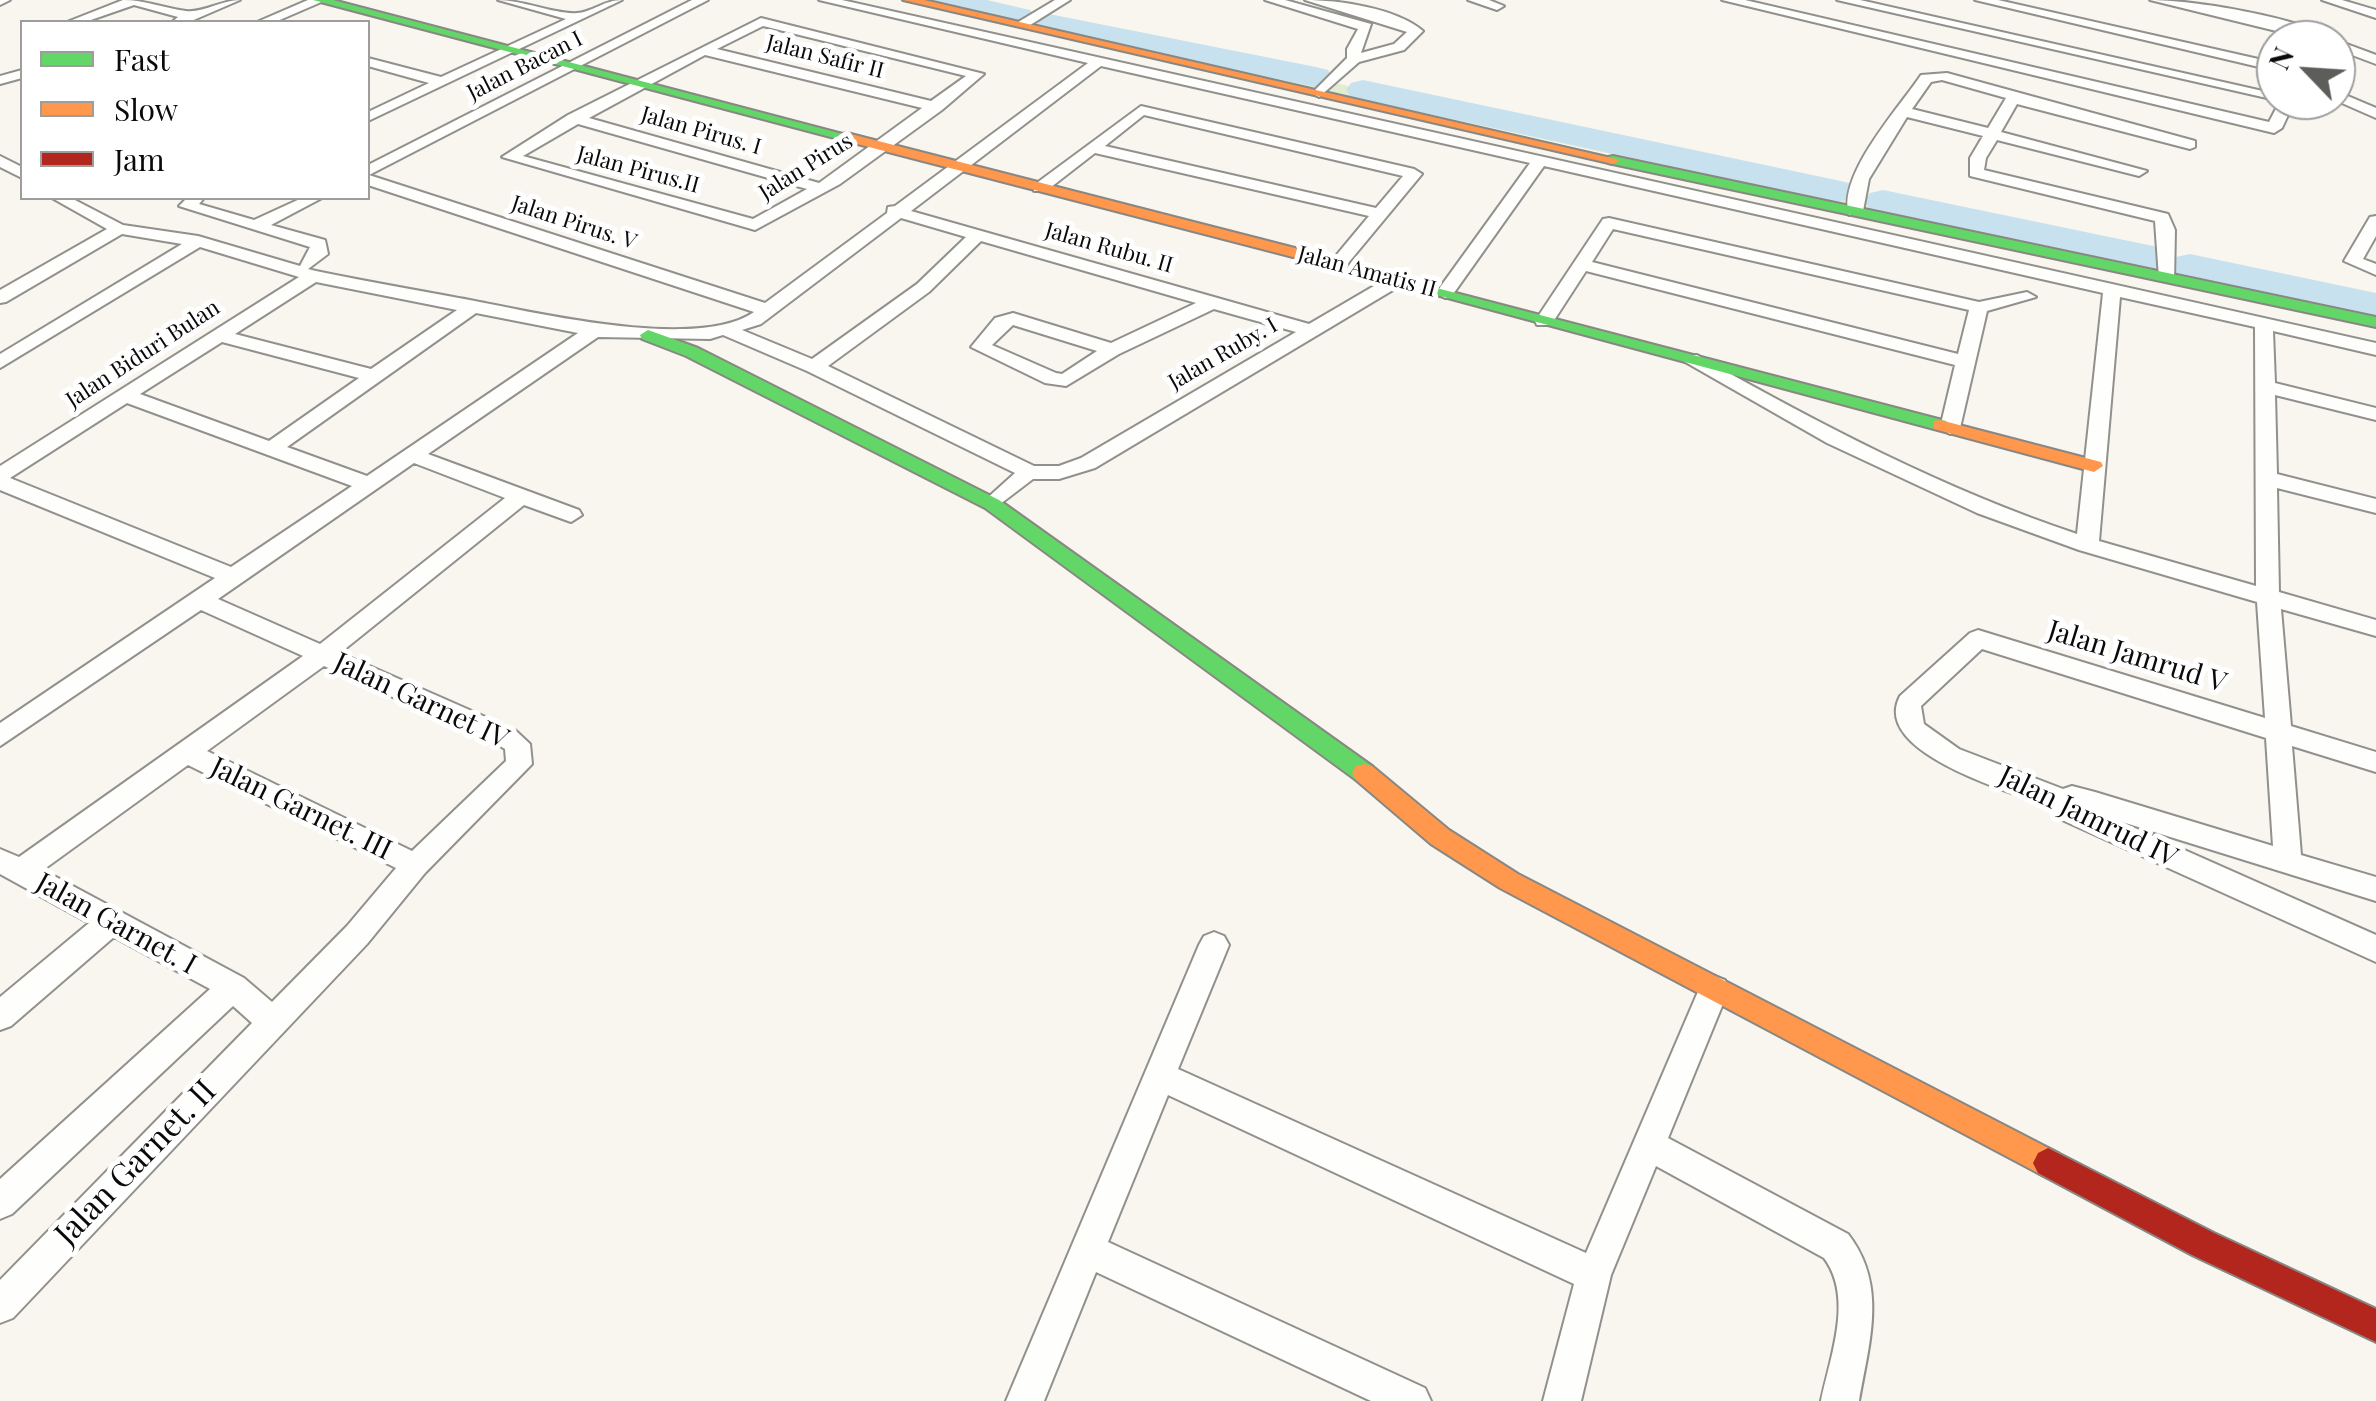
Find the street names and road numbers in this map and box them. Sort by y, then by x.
street label: Jalan Bacan I [463,26,587,106]
street label: Jalan Safir II [763,30,887,84]
street label: Jalan Pirus. I [638,101,764,161]
street label: Jalan Pirus [754,128,858,206]
street label: Jalan Pirus.II [574,141,702,199]
street label: Jalan Pirus. V [508,190,640,256]
street label: Jalan Rubu. II [1042,217,1176,279]
street label: Jalan Amatis II [1295,241,1439,303]
street label: Jalan Biduri Bulan [61,295,225,413]
street label: Jalan Ruby. I [1164,312,1282,396]
street label: Jalan Jamrud V [2044,614,2230,700]
street label: Jalan Garnet IV [328,646,514,756]
street label: Jalan Garnet. III [205,751,397,867]
street label: Jalan Jamrud IV [1993,759,2183,875]
street label: Jalan Garnet. I [30,866,202,982]
street label: Jalan Garnet. II [48,1072,224,1254]

